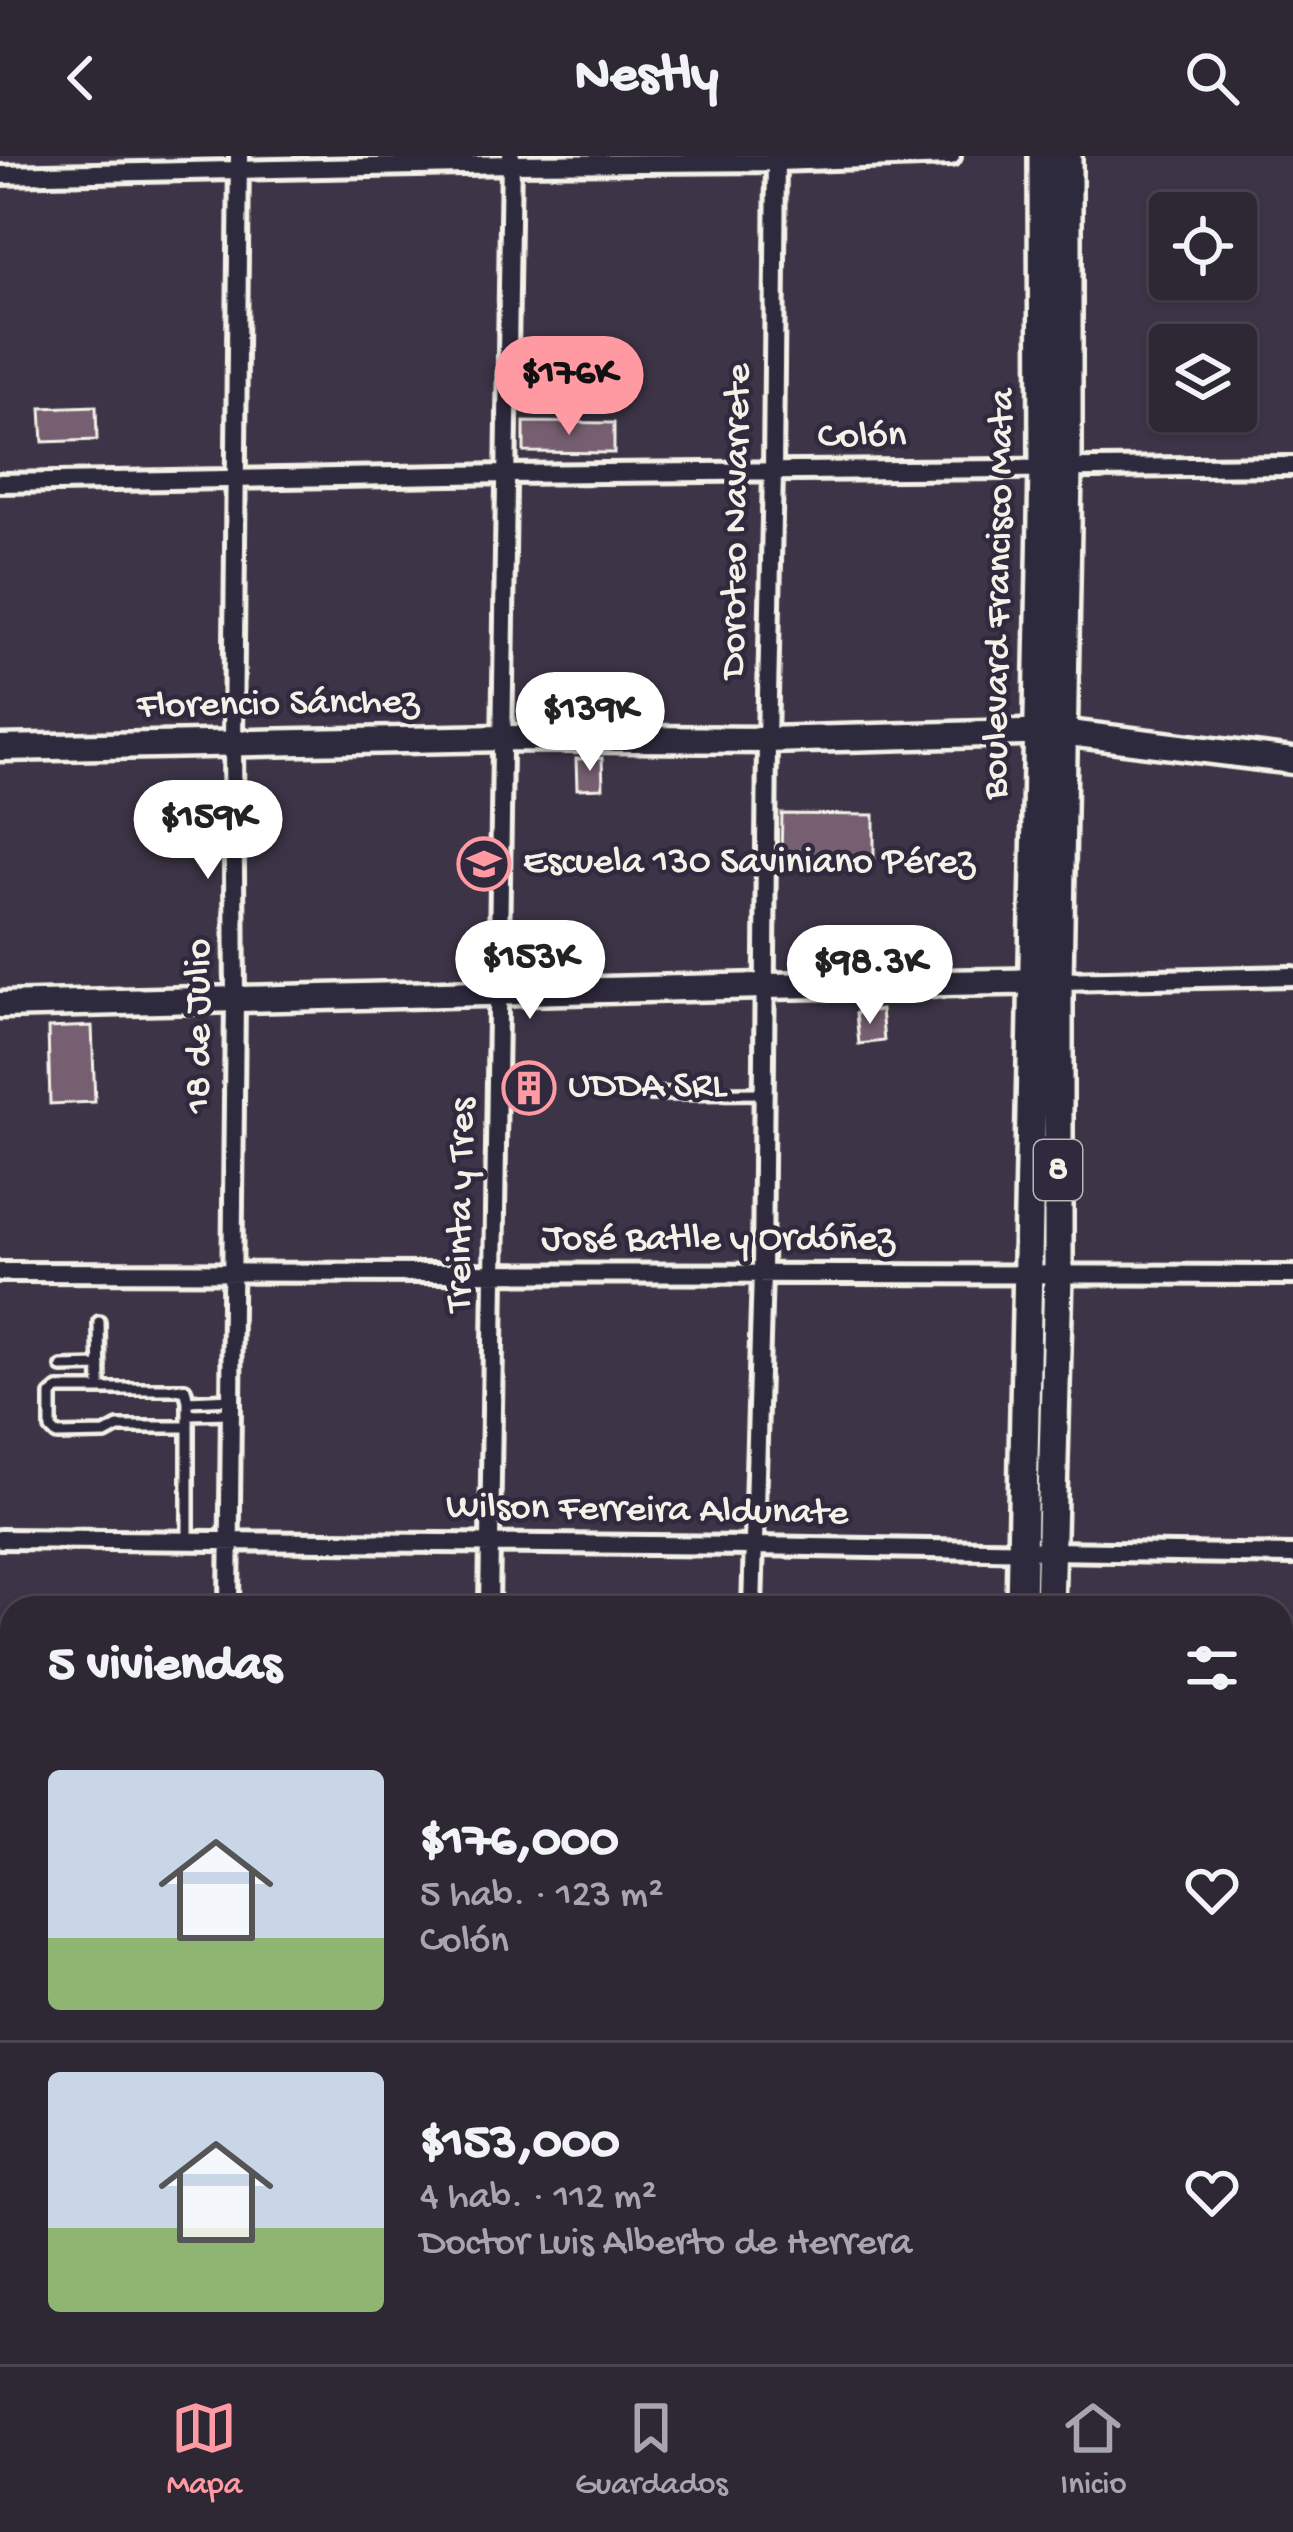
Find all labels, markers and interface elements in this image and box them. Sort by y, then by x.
icon: back [48,45,114,111]
icon: search [1179,45,1245,111]
text: Nestly [575,46,718,110]
map controls [1149,192,1257,432]
button: locate [1149,192,1257,300]
button: layers [1149,324,1257,432]
pin: $176K [485,336,653,438]
text: $176K [522,352,616,398]
street label: Doroteo Navarrete [712,362,764,682]
street label: Boulevard Francisco Mata [974,387,1028,801]
street label: Colón [817,414,907,462]
pin: $139K [506,672,674,774]
street label: Florencio Sánchez [135,681,421,731]
text: $139K [543,688,637,734]
pin: $159K [124,780,292,882]
text: $159K [161,796,255,842]
school or university icon: Escuela 130 Saviniano Pérez [456,836,512,892]
place label: Escuela 130 Saviniano Pérez [523,841,977,887]
pin: $153K [446,920,614,1022]
pin: $98.3K [772,925,968,1027]
text: $153K [482,936,578,982]
street label: 18 de Julio [178,939,224,1114]
text: $98.3K [814,941,926,987]
building icon: UDDA SRL [501,1060,557,1116]
place label: UDDA SRL [568,1065,728,1111]
street label: Treinta y Tres [438,1096,488,1315]
road number: 8 [1034,1140,1082,1200]
street label: José Batlle y Ordóñez [541,1218,896,1264]
street label: Wilson Ferreira Aldunate [445,1485,850,1539]
icon: filters [1179,1635,1245,1701]
text: 5 viviendas [48,1638,282,1698]
text: $176,000 [420,1814,619,1874]
icon: home [144,1818,288,1962]
icon: heart [1179,1857,1245,1923]
text: 5 hab. · 123 m² [420,1874,663,1920]
text: Colón [420,1920,509,1966]
text: $153,000 [420,2116,620,2176]
icon: home [144,2120,288,2264]
icon: heart [1179,2159,1245,2225]
text: 4 hab. · 112 m² [420,2176,657,2222]
text: Doctor Luis Alberto de Herrera [420,2222,912,2268]
tab: Mapa [166,2395,242,2505]
tab: Guardados [575,2395,728,2505]
tab: Inicio [1060,2395,1127,2505]

